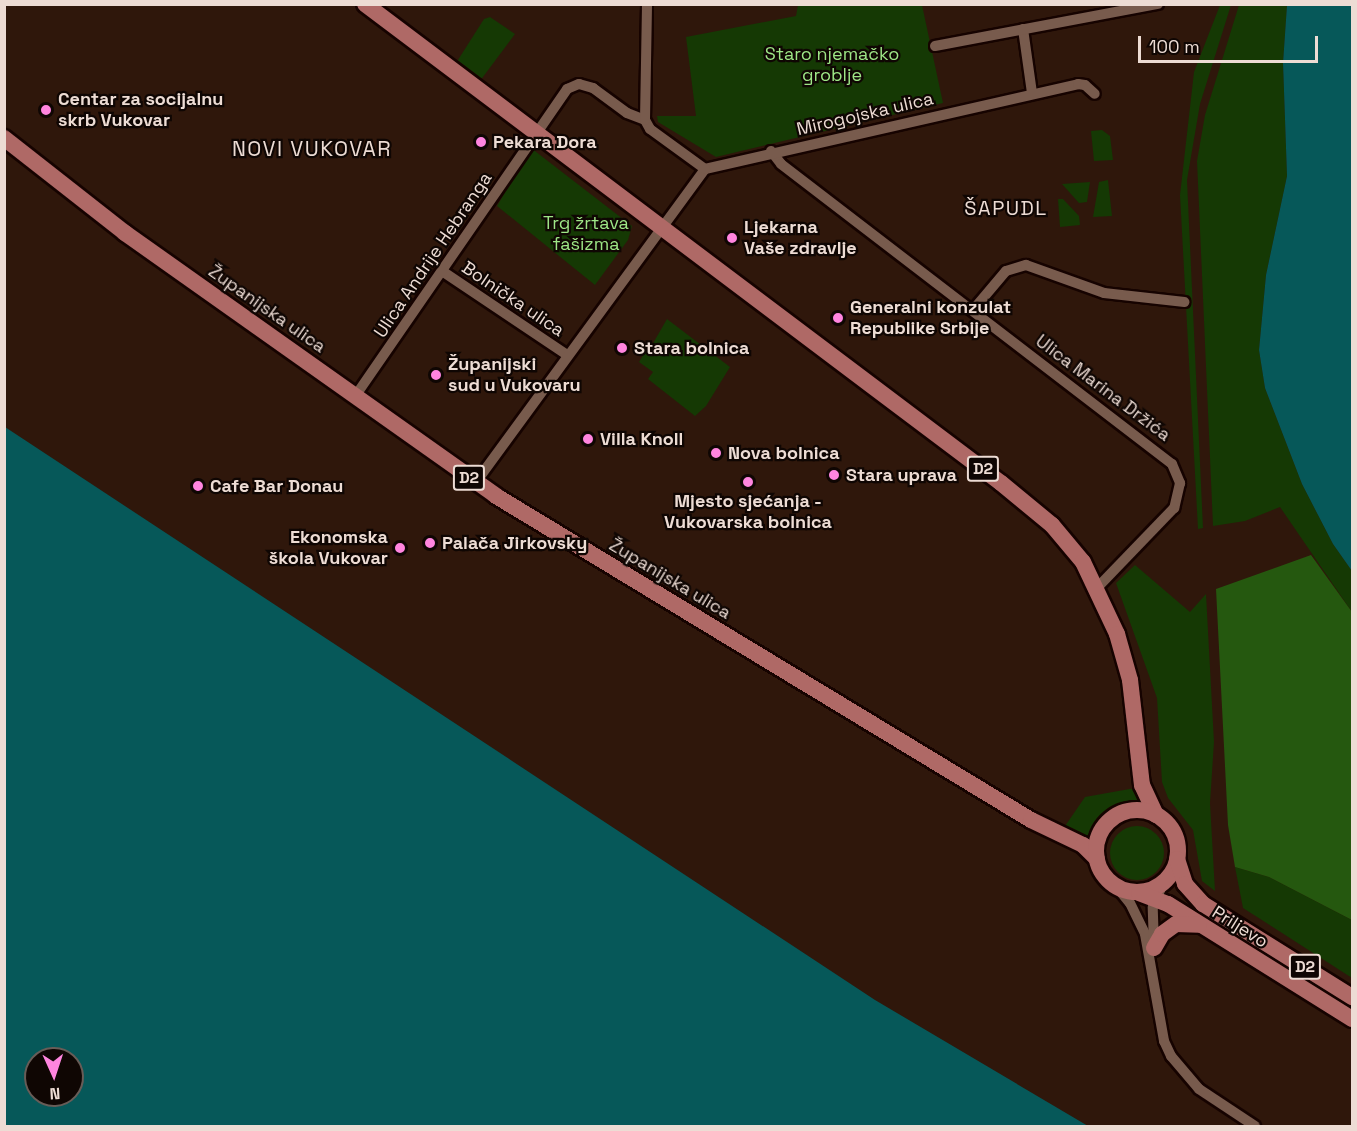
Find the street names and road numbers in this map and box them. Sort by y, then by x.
street label: Mirogojska ulica [795,88,935,140]
street label: Ulica Andrije Hebranga [369,168,497,342]
street label: Bolnička ulica [458,257,568,341]
street label: Županijska ulica [204,261,330,357]
street label: Ulica Marina Držića [1031,330,1175,446]
road number: D2 [966,456,1000,482]
road number: D2 [452,465,486,491]
street label: Županijska ulica [605,534,735,624]
street label: Priljevo [1208,902,1272,952]
road number: D2 [1288,954,1322,980]

